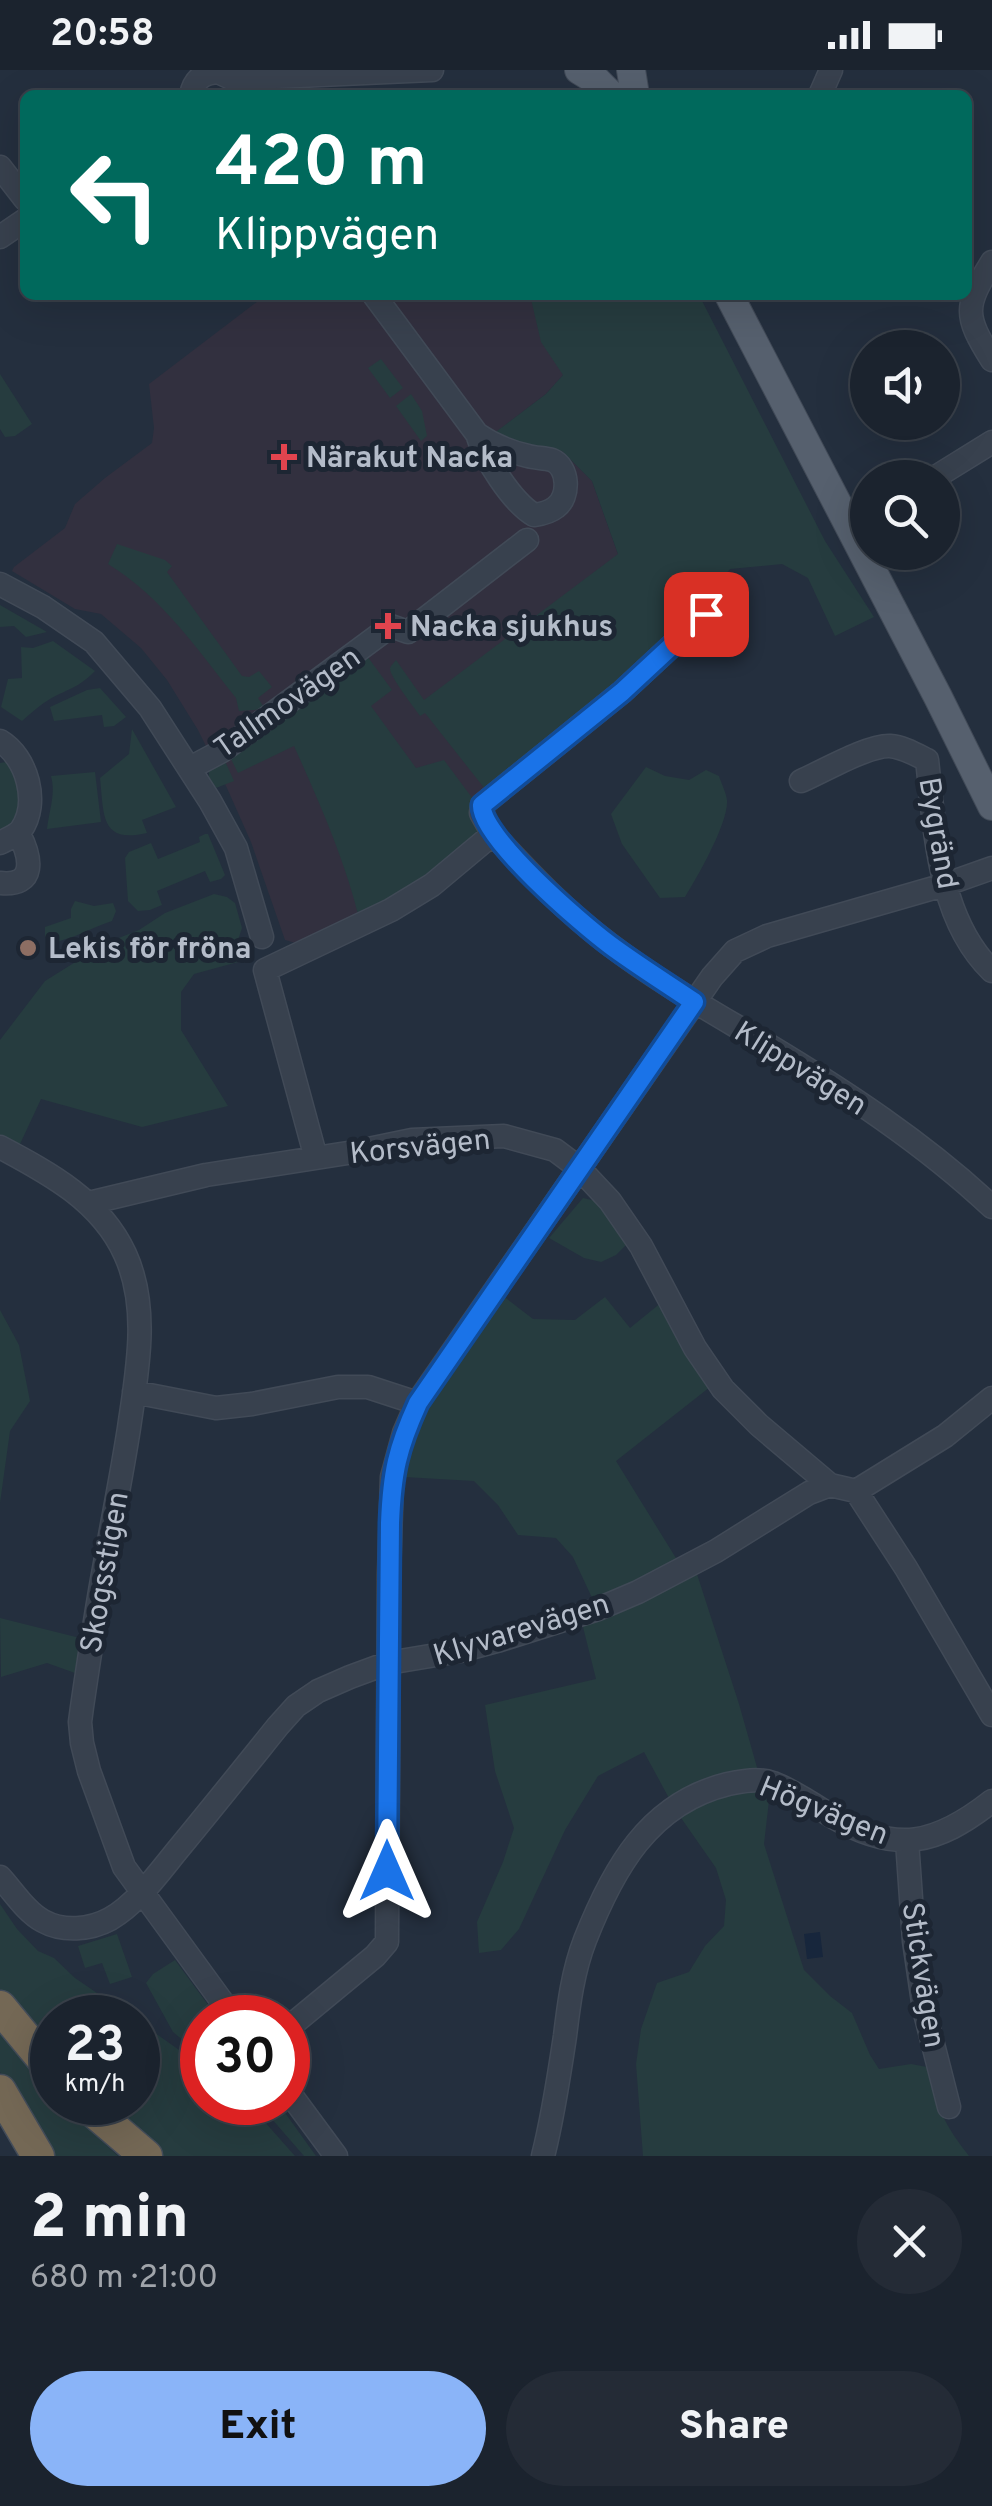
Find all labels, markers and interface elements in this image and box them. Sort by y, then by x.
text: 20:58 [50,11,155,60]
text: 420 m [215,122,428,211]
icon: left [50,130,180,260]
text: Klippvägen [215,209,439,266]
map controls [850,330,960,570]
button: sound [850,330,960,440]
place label: Närakut Nacka [306,441,513,478]
marker: Närakut Nacka [271,444,297,470]
button: search [850,460,960,570]
pin [664,572,749,657]
icon: arrive [679,587,734,642]
place label: Nacka sjukhus [410,610,613,647]
marker: Nacka sjukhus [375,613,401,639]
street label: Tallmovägen [208,640,369,768]
street label: Bygränd [909,775,965,892]
place label: Lekis för fröna [48,932,252,969]
marker: Lekis för fröna [17,937,39,959]
street label: Klippvägen [726,1015,873,1125]
street label: Korsvägen [348,1123,492,1174]
street label: Skogsstigen [74,1489,139,1656]
street label: Klyvarevägen [429,1587,614,1676]
street label: Högvägen [753,1770,893,1855]
position arrow [335,1819,439,1923]
street label: Stickvägen [892,1900,951,2051]
speed limit sign: 30 [180,1995,310,2125]
text: 23 [65,2016,125,2079]
text: km/h [65,2069,125,2101]
text: 2 min [30,2183,189,2259]
button: close [857,2189,962,2294]
text: 680 m · 21:00 [30,2259,218,2299]
button: Exit [30,2371,486,2486]
button: Share [506,2371,962,2486]

